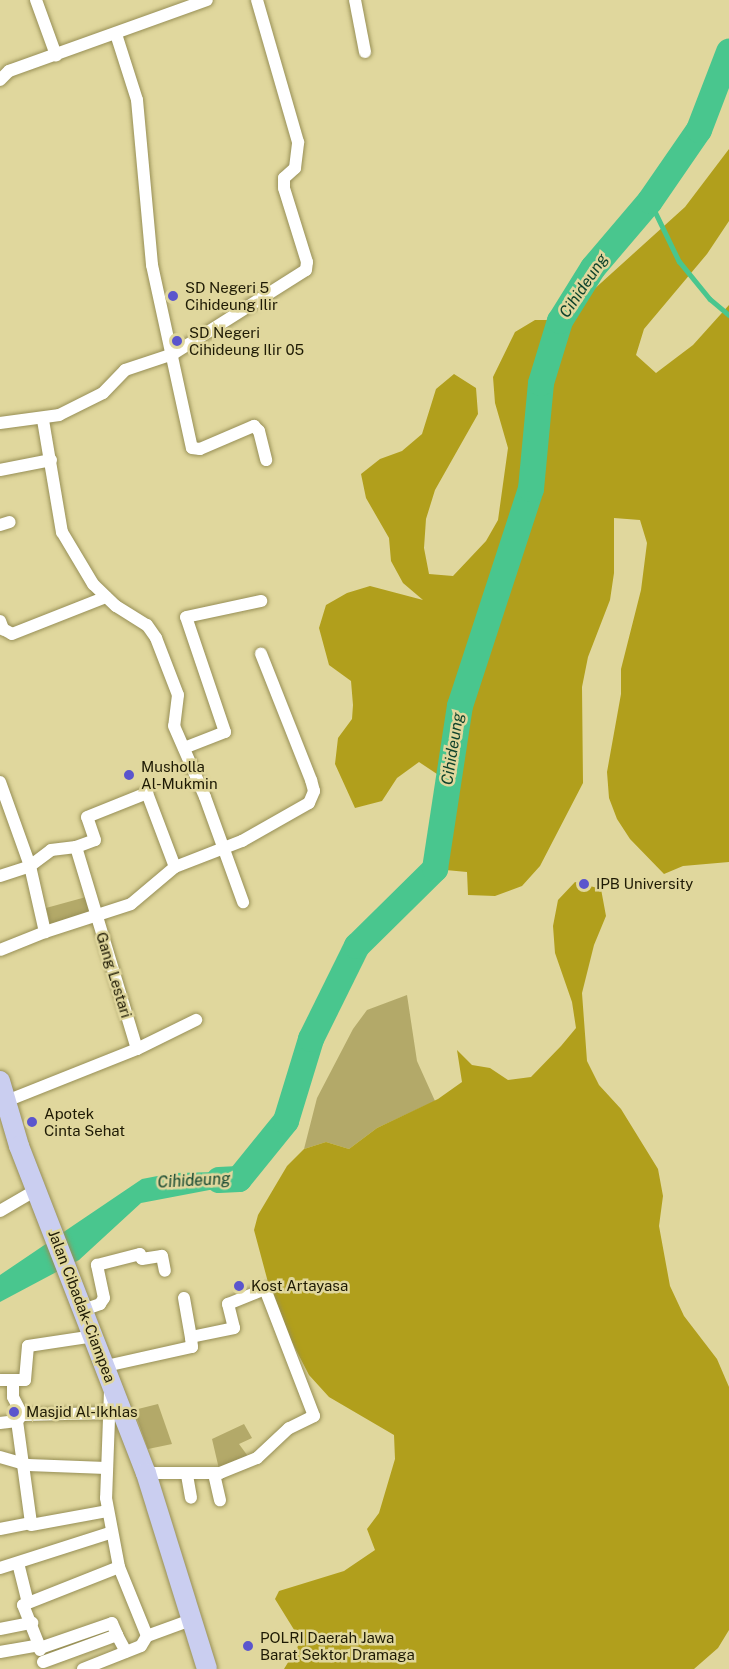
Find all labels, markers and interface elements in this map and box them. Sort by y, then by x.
water label: Cihideung [556,250,612,322]
place label: SD Negeri 5 Cihideung Ilir [185,278,278,313]
marker: SD Negeri 5 Cihideung Ilir [166,289,180,303]
place label: SD Negeri Cihideung Ilir 05 [189,323,304,358]
marker: SD Negeri Cihideung Ilir 05 [170,334,184,348]
water label: Cihideung [438,711,468,787]
place label: Musholla Al-Mukmin [141,757,218,792]
marker: Musholla Al-Mukmin [122,768,136,782]
place label: IPB University [596,875,693,893]
marker: IPB University [577,877,591,891]
street label: Gang Lestari [92,930,136,1020]
place label: Apotek Cinta Sehat [44,1104,125,1139]
marker: Apotek Cinta Sehat [25,1115,39,1129]
water label: Cihideung [157,1170,231,1192]
street label: Jalan Cibadak-Ciampea [45,1227,119,1385]
place label: Kost Artayasa [251,1277,348,1295]
marker: Kost Artayasa [232,1279,246,1293]
place label: Masjid Al-Ikhlas [26,1403,138,1421]
marker: Masjid Al-Ikhlas [7,1405,21,1419]
place label: POLRI Daerah Jawa Barat Sektor Dramaga [260,1628,415,1663]
marker: POLRI Daerah Jawa Barat Sektor Dramaga [241,1639,255,1653]

